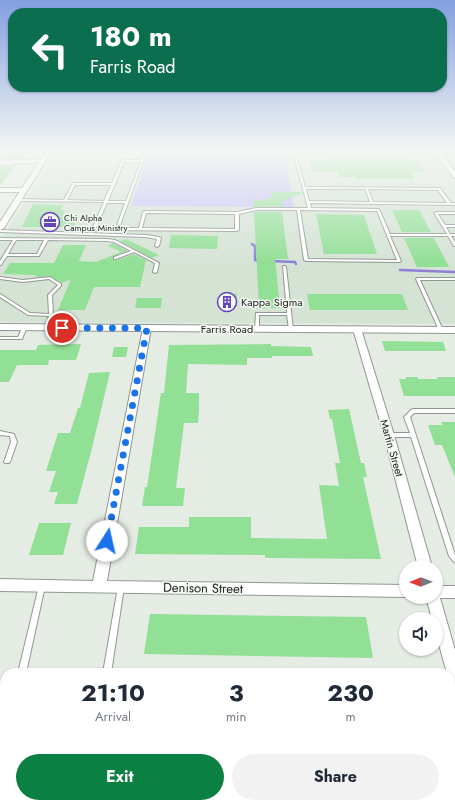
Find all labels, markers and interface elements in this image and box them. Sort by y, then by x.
text: 180 m [90,16,172,57]
icon: left [24,24,76,76]
text: Farris Road [90,54,176,80]
office icon: Chi Alpha Campus Ministry [39,211,61,233]
place label: Chi Alpha Campus Ministry [64,211,128,234]
building icon: Kappa Sigma [216,291,238,313]
place label: Kappa Sigma [241,294,303,310]
pin [45,311,79,345]
icon: arrive [51,317,73,339]
street label: Farris Road [201,321,253,337]
street label: Martin Street [376,418,408,479]
position arrow [86,520,128,562]
north arrow [399,560,443,604]
map controls [399,560,443,656]
street label: Denison Street [163,578,244,598]
button: sound [399,612,443,656]
text: 21:10 [81,675,145,710]
text: 3 [229,675,244,710]
text: 230 [327,675,374,710]
text: Arrival [95,707,131,726]
text: min [226,707,246,726]
text: m [346,707,356,726]
button: Exit [16,754,224,800]
button: Share [232,754,439,800]

